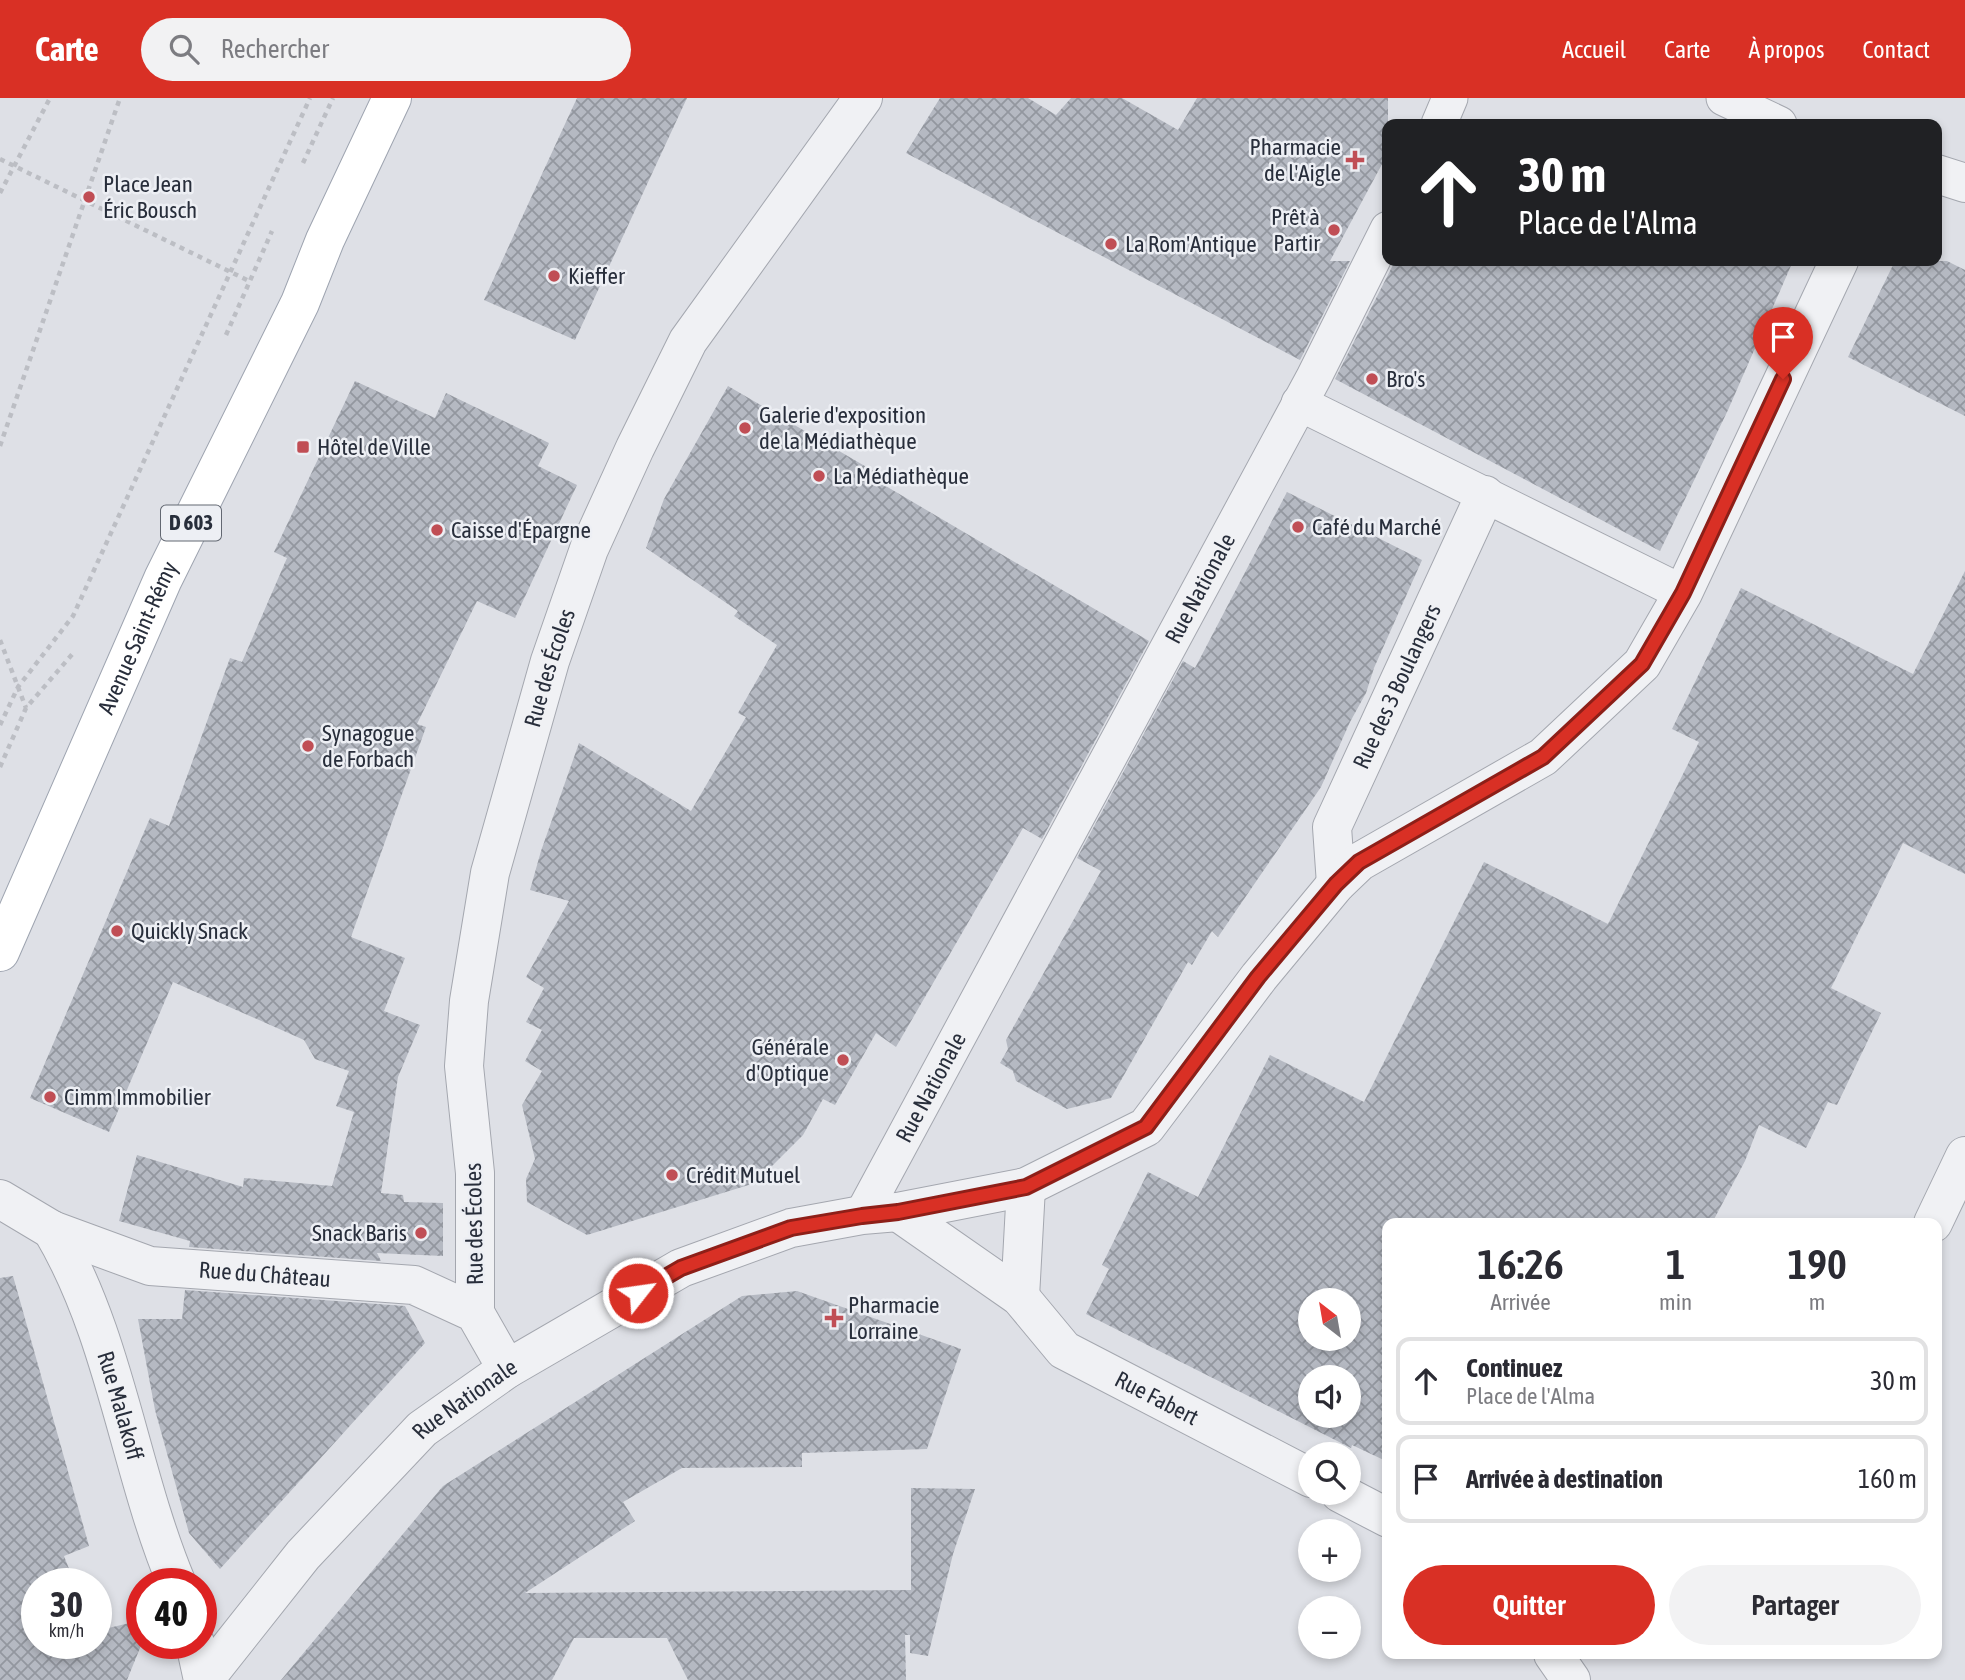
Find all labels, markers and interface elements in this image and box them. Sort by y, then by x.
search box [141,18,631,81]
text: Carte [35,30,99,68]
icon: search [165,30,203,68]
text: Rechercher [221,34,329,64]
text: Accueil [1562,36,1626,63]
text: Carte [1664,36,1710,63]
text: À propos [1748,36,1824,63]
text: Contact [1862,36,1930,63]
place label: Pharmacie de l'Aigle [1250,134,1341,186]
text: 30 m [1518,146,1606,202]
icon: ahead [1403,147,1494,238]
marker: Pharmacie de l'Aigle [1347,152,1363,168]
place label: Place Jean Éric Bousch [103,171,197,223]
marker: Place Jean Éric Bousch [81,189,97,205]
place label: Prêt à Partir [1271,204,1321,256]
text: Place de l'Alma [1518,204,1698,241]
marker: Prêt à Partir [1326,222,1342,238]
place label: La Rom'Antique [1125,231,1257,257]
marker: La Rom'Antique [1103,236,1119,252]
place label: Kieffer [568,263,626,289]
marker: Kieffer [546,268,562,284]
pin [1753,307,1813,379]
icon: arrive [1764,318,1802,356]
place label: Bro's [1386,366,1425,392]
marker: Bro's [1364,371,1380,387]
place label: Galerie d'exposition de la Médiathèque [759,402,926,454]
marker: Galerie d'exposition de la Médiathèque [737,420,753,436]
place label: Hôtel de Ville [317,434,431,460]
marker: Hôtel de Ville [295,439,311,455]
place label: La Médiathèque [833,463,969,489]
marker: La Médiathèque [811,468,827,484]
road number: D 603 [161,506,221,540]
place label: Café du Marché [1312,514,1441,540]
place label: Caisse d'Épargne [451,517,591,543]
marker: Café du Marché [1290,519,1306,535]
marker: Caisse d'Épargne [429,522,445,538]
street label: Rue Nationale [1160,529,1240,648]
street label: Avenue Saint-Rémy [93,557,183,718]
street label: Rue des 3 Boulangers [1348,600,1446,773]
street label: Rue des Écoles [519,605,580,730]
place label: Synagogue de Forbach [322,720,414,772]
marker: Synagogue de Forbach [300,738,316,754]
place label: Quickly Snack [131,918,248,944]
marker: Quickly Snack [109,923,125,939]
street label: Rue Nationale [891,1028,971,1147]
place label: Générale d'Optique [746,1034,829,1086]
marker: Générale d'Optique [835,1052,851,1068]
place label: Cimm Immobilier [64,1084,212,1110]
marker: Cimm Immobilier [42,1089,58,1105]
place label: Crédit Mutuel [686,1162,800,1188]
street label: Rue des Écoles [460,1163,488,1285]
marker: Crédit Mutuel [664,1167,680,1183]
place label: Snack Baris [312,1220,407,1246]
marker: Snack Baris [413,1225,429,1241]
text: 16:26 [1477,1240,1564,1288]
text: 1 [1666,1240,1685,1288]
text: 190 [1787,1240,1847,1288]
position arrow [601,1256,675,1330]
street label: Rue du Château [198,1257,332,1292]
north arrow [1298,1288,1362,1351]
map controls [1298,1288,1361,1659]
text: Arrivée [1490,1289,1551,1315]
text: min [1659,1289,1692,1315]
text: m [1809,1289,1825,1315]
place label: Pharmacie Lorraine [848,1292,939,1344]
marker: Pharmacie Lorraine [826,1310,842,1326]
street label: Rue Malakoff [92,1348,148,1464]
street label: Rue Nationale [407,1353,521,1444]
text: Continuez [1466,1353,1562,1383]
icon: ahead [1407,1362,1445,1400]
button: sound [1298,1365,1361,1428]
street label: Rue Fabert [1111,1366,1203,1430]
text: 30 m [1870,1366,1917,1396]
text: Place de l'Alma [1466,1383,1595,1409]
button: search [1298,1442,1361,1505]
icon: arrive [1407,1460,1445,1498]
text: Arrivée à destination [1466,1464,1663,1494]
text: 160 m [1858,1464,1917,1494]
button: + [1298,1519,1361,1582]
button: Quitter [1403,1565,1655,1645]
button: Partager [1669,1565,1921,1645]
speed limit sign: 40 [126,1568,217,1659]
text: 30 [50,1584,83,1624]
button: − [1298,1596,1361,1659]
text: km/h [49,1620,84,1641]

